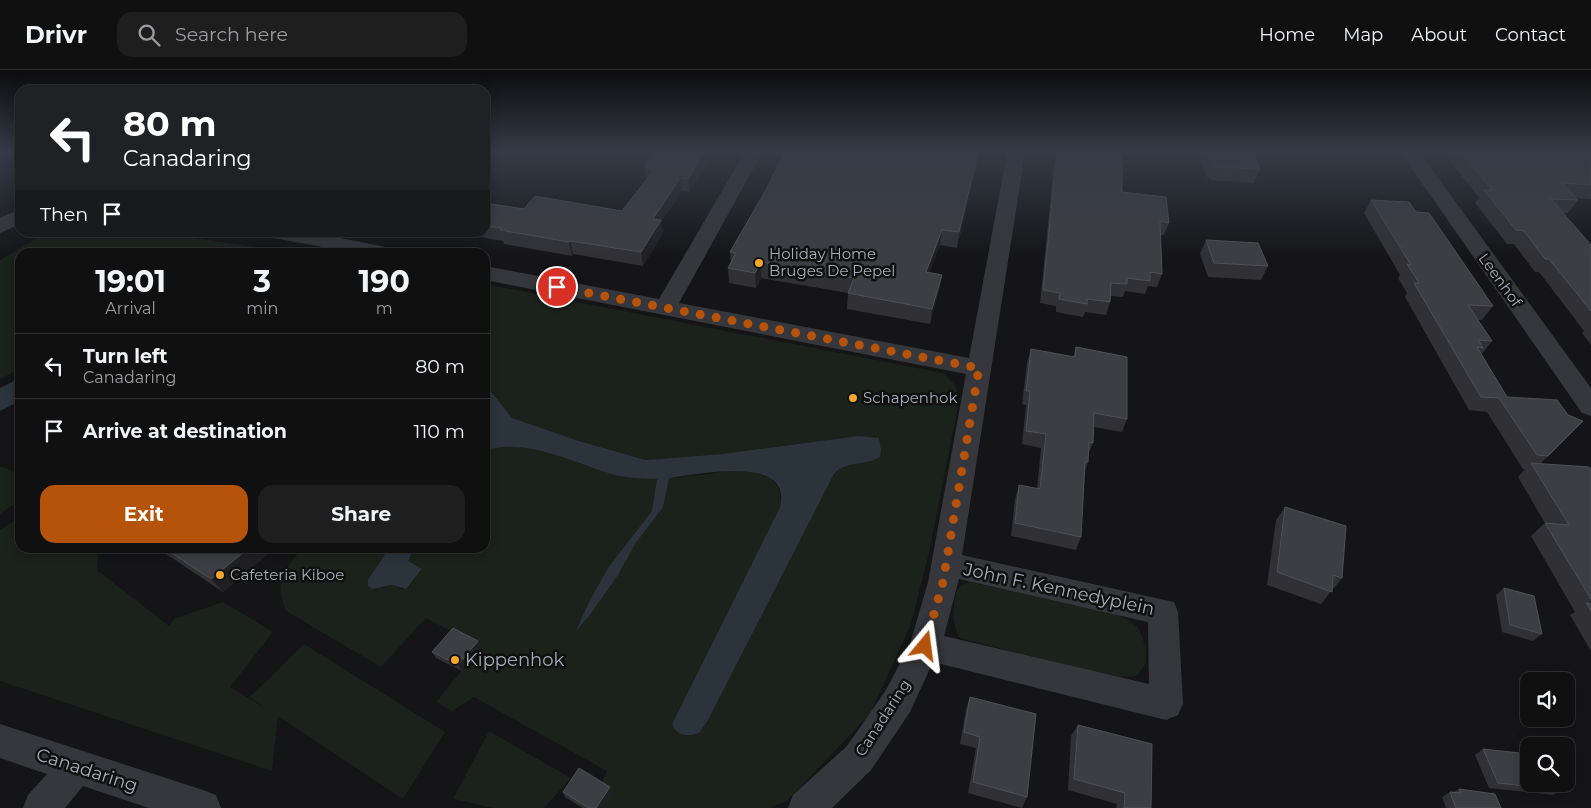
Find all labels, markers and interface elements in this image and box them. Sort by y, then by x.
search box [117,12,467,57]
text: Drivr [25,20,87,49]
icon: search [135,21,163,49]
text: Search here [175,23,288,46]
text: Home [1259,24,1315,46]
text: Map [1343,24,1383,46]
text: About [1411,24,1467,46]
text: Contact [1495,24,1566,46]
text: 80 m [123,102,217,145]
icon: left [40,105,105,170]
text: Canadaring [123,145,252,172]
icon: arrive [98,200,126,228]
text: Then [40,203,88,226]
place label: Holiday Home Bruges De Pepel [769,244,895,280]
street label: Leenhof [1475,249,1527,311]
marker: Holiday Home Bruges De Pepel [753,257,765,269]
text: 19:01 [95,263,166,300]
text: 3 [253,263,271,300]
text: 190 [359,263,410,300]
pin [536,266,578,308]
icon: arrive [543,273,571,301]
text: Arrival [105,299,156,318]
text: min [246,299,278,318]
text: m [376,299,393,318]
text: Turn left [83,345,168,368]
icon: left [40,352,68,380]
text: 80 m [415,355,465,378]
text: Canadaring [83,368,177,387]
place label: Schapenhok [863,388,957,407]
marker: Schapenhok [847,392,859,404]
icon: arrive [40,417,68,445]
text: Arrive at destination [83,420,287,443]
text: 110 m [414,420,465,443]
button: Exit [40,485,248,543]
button: Share [258,485,465,543]
street label: John F. Kennedyplein [961,558,1156,620]
place label: Cafeteria Kiboe [230,565,344,584]
marker: Cafeteria Kiboe [214,569,226,581]
position arrow [898,619,950,671]
place label: Kippenhok [465,649,565,671]
marker: Kippenhok [449,654,461,666]
map controls [1520,672,1575,792]
button: sound [1520,672,1575,727]
street label: Canadaring [851,676,914,760]
button: search [1520,737,1575,792]
street label: Canadaring [34,743,140,797]

